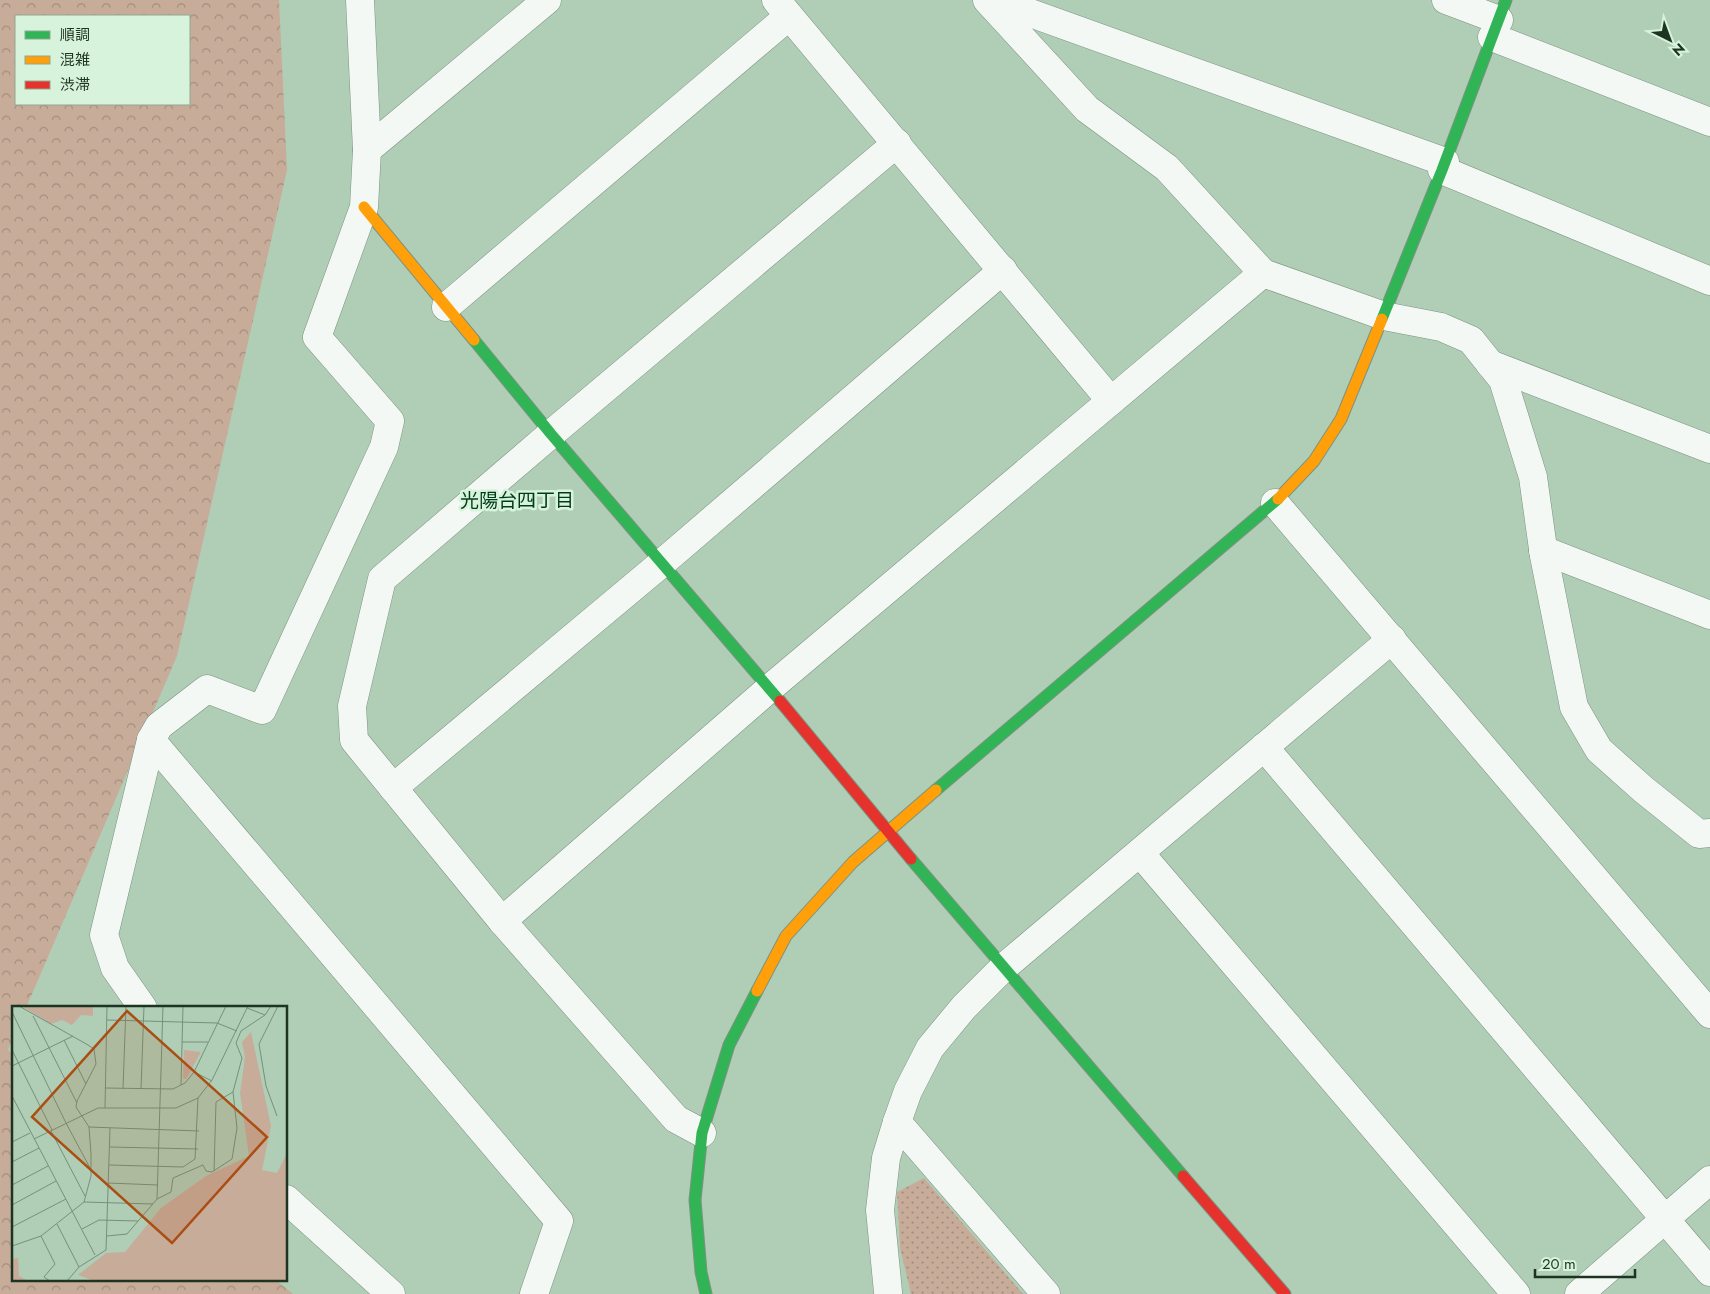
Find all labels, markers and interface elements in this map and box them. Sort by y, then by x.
legend [15,15,190,105]
north arrow [1645,15,1695,65]
text: 順調 [60,24,90,46]
text: N [1668,39,1690,61]
text: 混雑 [60,49,90,71]
text: 渋滞 [60,74,90,96]
district label: 光陽台四丁目 [460,487,574,514]
inset map [12,1006,288,1282]
scale bar [1535,1246,1635,1278]
text: 20 m [1542,1253,1576,1275]

